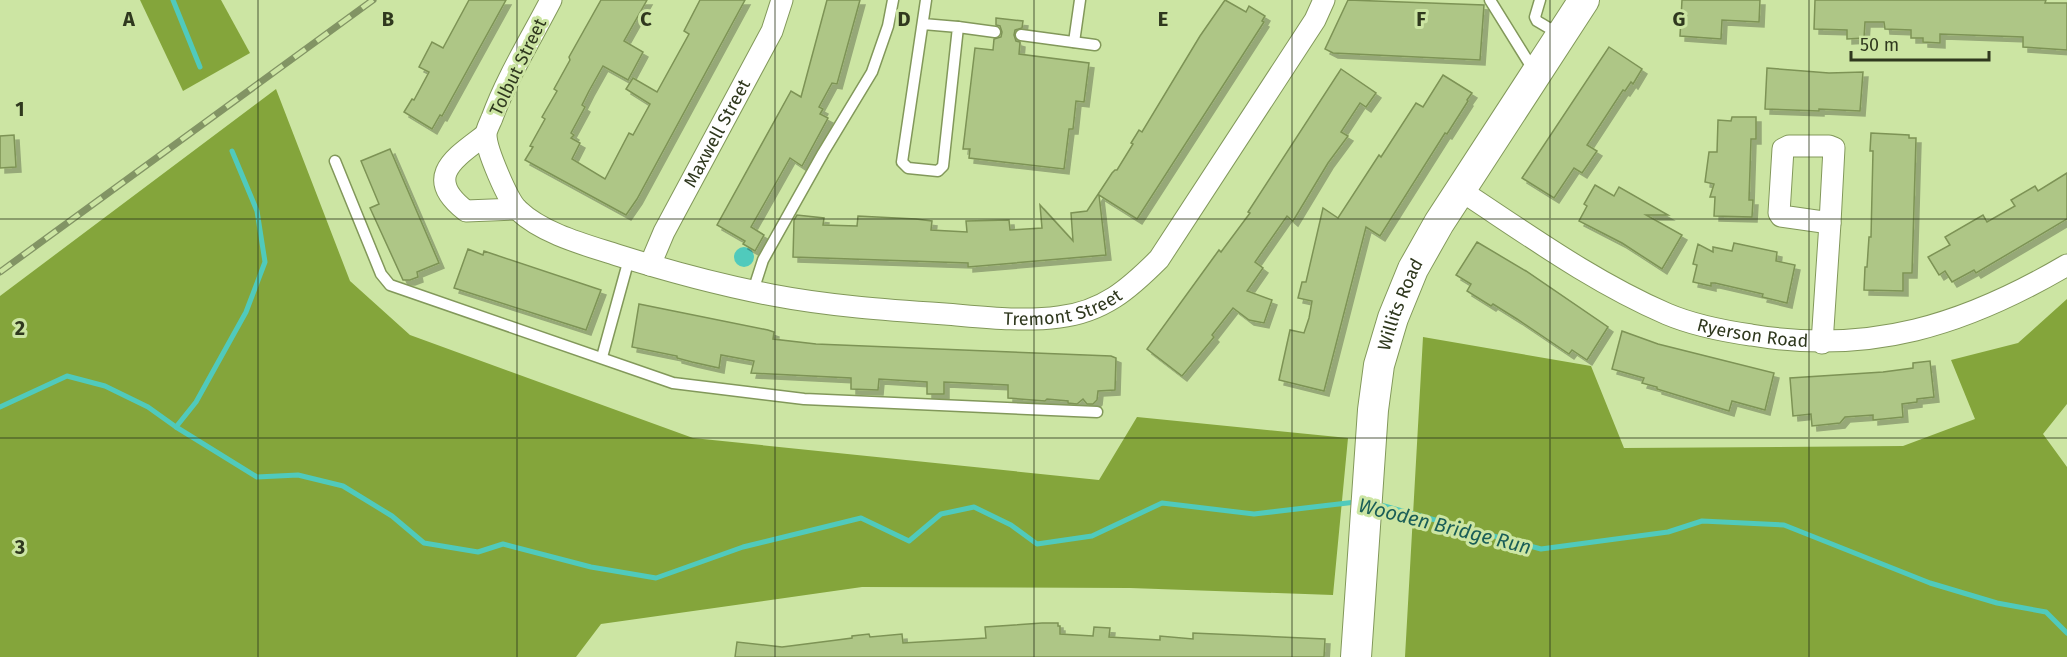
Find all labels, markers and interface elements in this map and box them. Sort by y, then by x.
text: A [122,7,136,31]
text: B [382,7,394,31]
text: C [640,7,652,31]
text: D [897,7,911,31]
text: E [1158,7,1168,31]
text: F [1416,7,1426,31]
text: G [1673,7,1685,31]
street label: Tolbut Street [485,14,551,119]
scale bar [1851,24,1989,62]
text: 50 m [1860,34,1899,56]
street label: Maxwell Street [679,75,755,191]
text: 1 [15,97,25,121]
street label: Willits Road [1373,254,1428,353]
street label: Tremont Street [1003,284,1127,330]
street label: Ryerson Road [1695,314,1809,352]
text: 2 [15,316,25,340]
water label: Wooden Bridge Run [1356,493,1534,559]
text: 3 [14,535,25,559]

